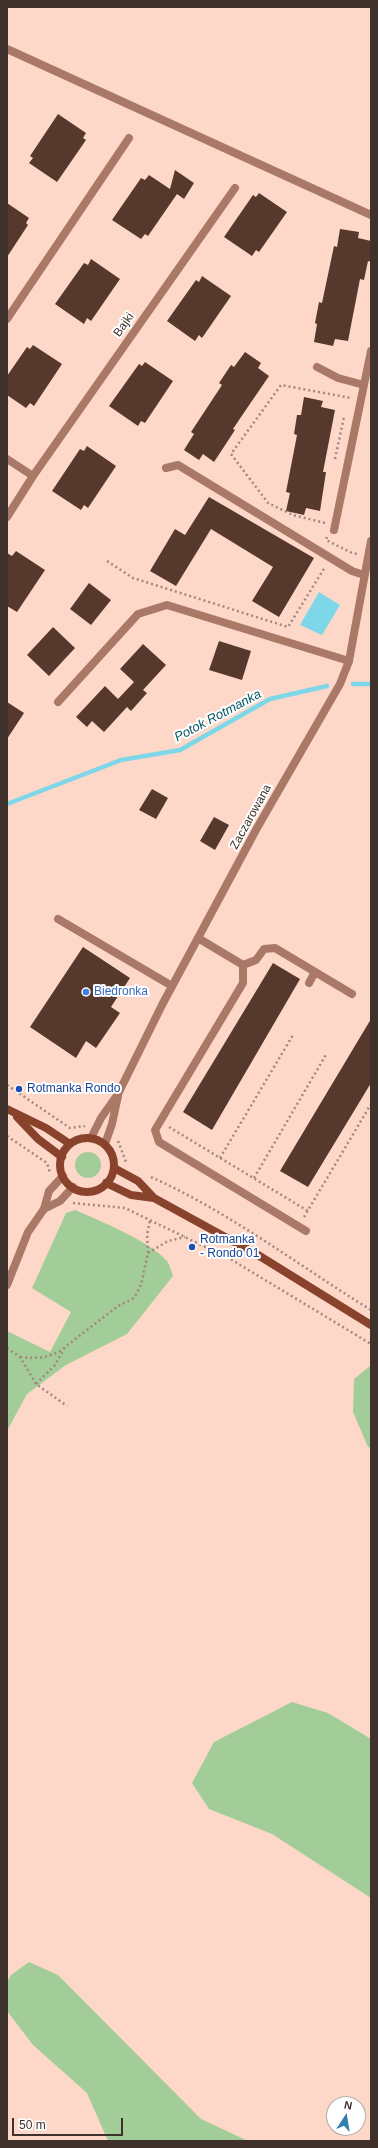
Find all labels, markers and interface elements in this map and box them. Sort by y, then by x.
street label: Bajki [111,310,137,340]
water label: Potok Rotmanka [172,687,264,745]
street label: Zaczarowana [227,782,275,852]
place label: Biedronka [94,985,148,999]
marker: Biedronka [81,987,91,997]
place label: Rotmanka Rondo [27,1082,120,1096]
marker: Rotmanka Rondo [14,1084,24,1094]
place label: Rotmanka - Rondo 01 [200,1233,259,1261]
marker: Rotmanka - Rondo 01 [187,1242,197,1252]
north arrow [326,2096,366,2136]
text: N [343,2099,353,2112]
scale bar [14,2110,125,2136]
text: 50 m [19,2118,46,2132]

